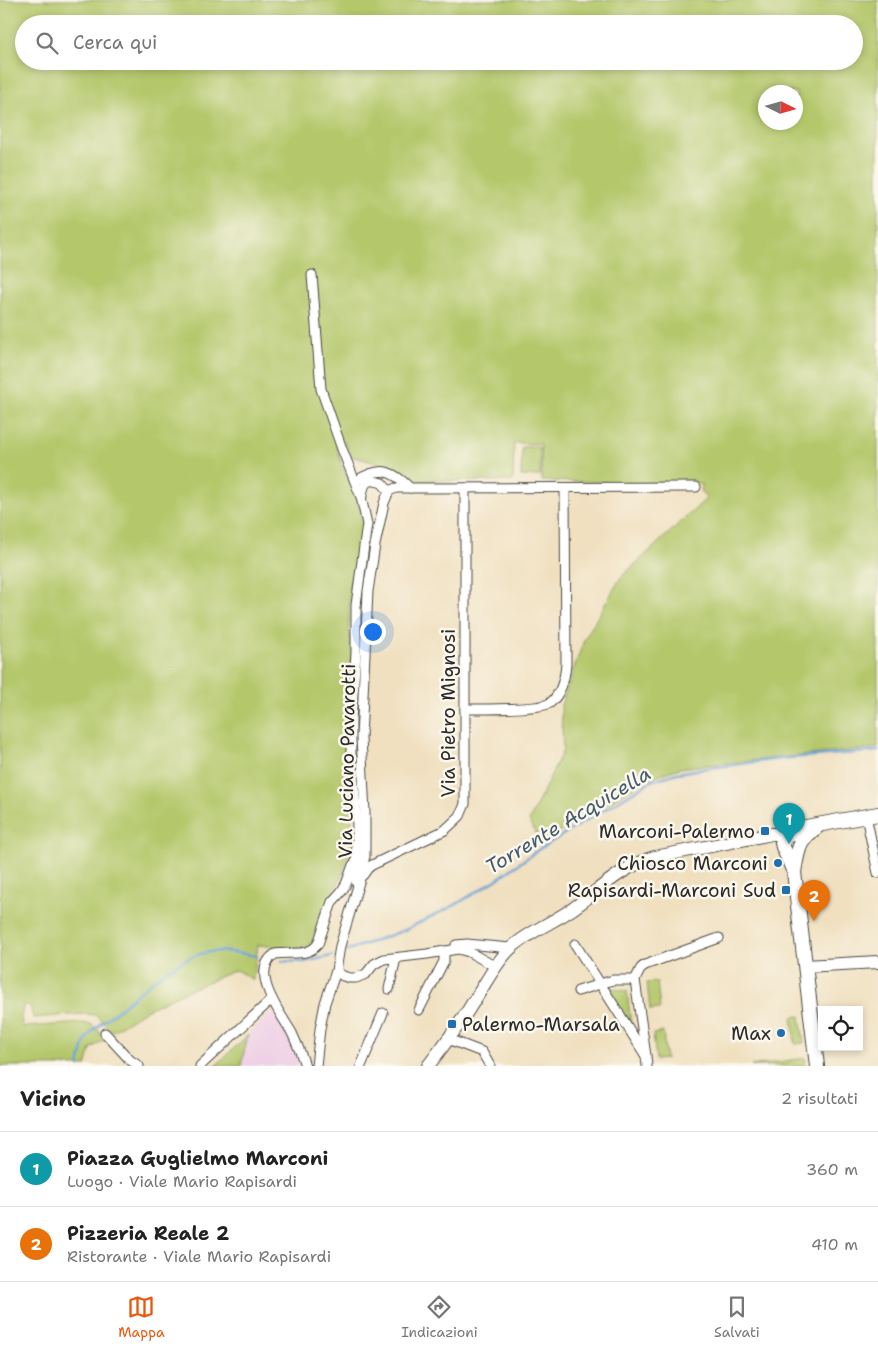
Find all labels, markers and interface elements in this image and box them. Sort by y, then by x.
search box [15,15,863,70]
icon: search [33,29,61,57]
text: Cerca qui [73,30,157,55]
north arrow [758,85,803,130]
your location [360,619,386,645]
street label: Via Pietro Mignosi [436,629,461,797]
street label: Via Luciano Pavarotti [333,663,361,859]
water label: Torrente Acquicella [481,760,655,880]
pin: 1 [773,803,805,844]
place label: Marconi-Palermo [599,819,755,844]
marker: Marconi-Palermo [759,825,771,837]
place label: Chiosco Marconi [617,851,768,876]
marker: Chiosco Marconi [772,857,784,869]
place label: Rapisardi-Marconi Sud [568,878,776,903]
pin: 2 [798,880,830,921]
marker: Rapisardi-Marconi Sud [780,884,792,896]
map controls [818,1006,863,1051]
button: locate [818,1006,863,1051]
place label: Palermo-Marsala [462,1012,620,1037]
marker: Palermo-Marsala [446,1018,458,1030]
place label: Max [731,1021,771,1046]
marker: Max [775,1027,787,1039]
text: Vicino [20,1085,86,1113]
text: 2 risultati [781,1088,858,1109]
text: Piazza Guglielmo Marconi [67,1146,328,1171]
text: 1 [32,1159,40,1180]
text: 360 m [806,1159,858,1180]
text: Luogo · Viale Mario Rapisardi [67,1171,297,1192]
text: Pizzeria Reale 2 [67,1221,229,1246]
text: 2 [30,1234,42,1255]
text: 410 m [811,1234,858,1255]
text: Ristorante · Viale Mario Rapisardi [67,1246,331,1267]
tab: Mappa [118,1293,165,1341]
tab: Indicazioni [401,1293,478,1341]
tab: Salvati [714,1293,760,1341]

